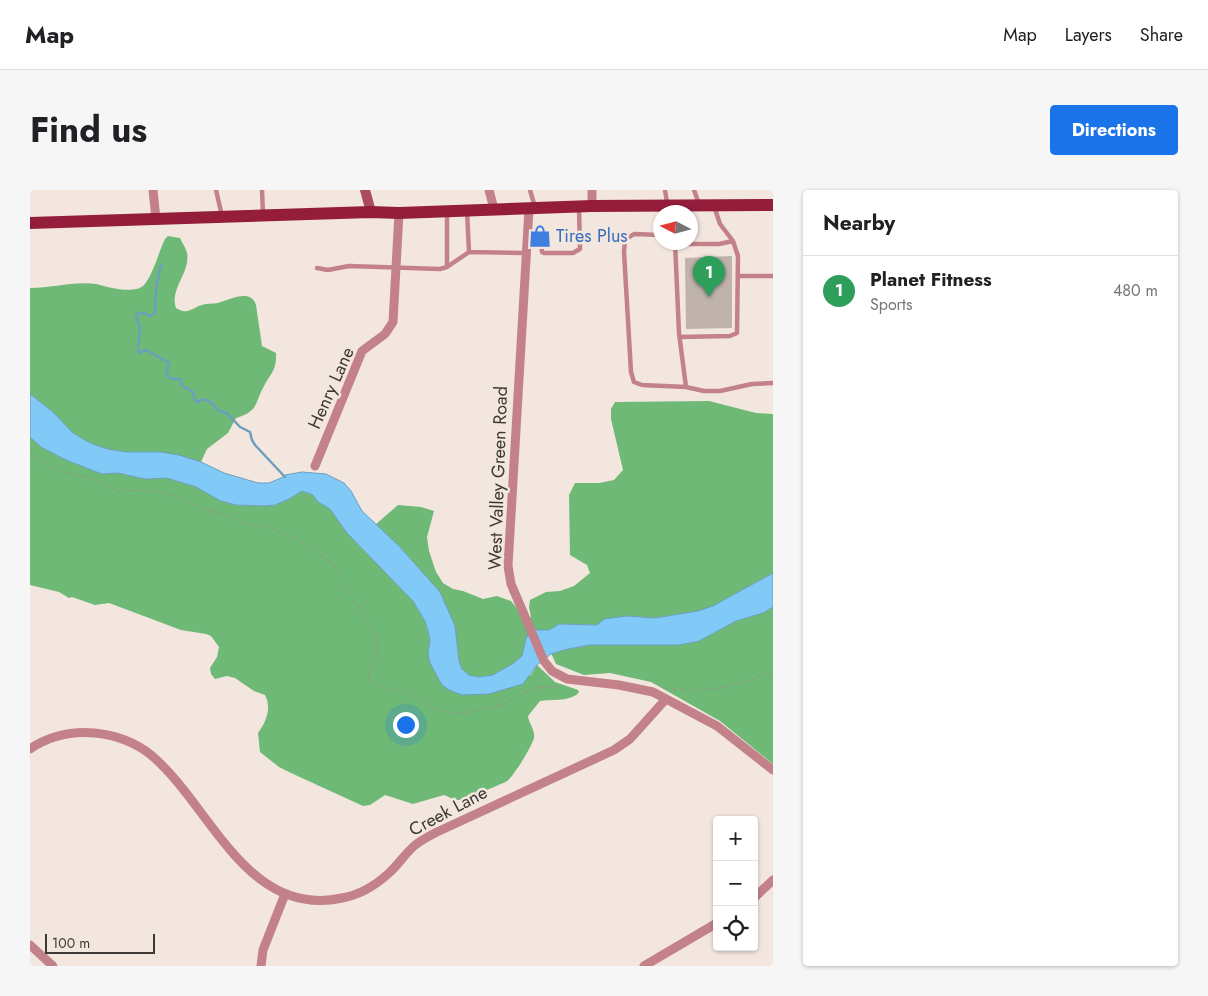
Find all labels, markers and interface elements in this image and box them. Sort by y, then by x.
text: Map [25,17,74,52]
text: Map [1003,22,1037,48]
text: Layers [1065,22,1112,48]
text: Share [1140,22,1183,48]
text: Find us [30,105,147,155]
button: Directions [1050,105,1178,155]
north arrow [653,205,698,250]
text: Nearby [823,208,895,238]
shop icon: Tires Plus [527,223,553,249]
place label: Tires Plus [556,223,628,249]
pin: 1 [693,256,725,297]
text: Planet Fitness [870,266,992,293]
text: 1 [835,279,843,302]
text: 480 m [1113,279,1158,302]
text: Sports [870,293,912,316]
street label: Henry Lane [301,343,361,433]
street label: West Valley Green Road [482,386,514,570]
your location [393,712,419,738]
street label: Creek Lane [404,779,492,843]
map controls [713,816,758,951]
button: + [713,816,758,861]
button: − [713,861,758,906]
button: locate [713,906,758,951]
scale bar [45,931,155,954]
text: 100 m [52,933,90,953]

